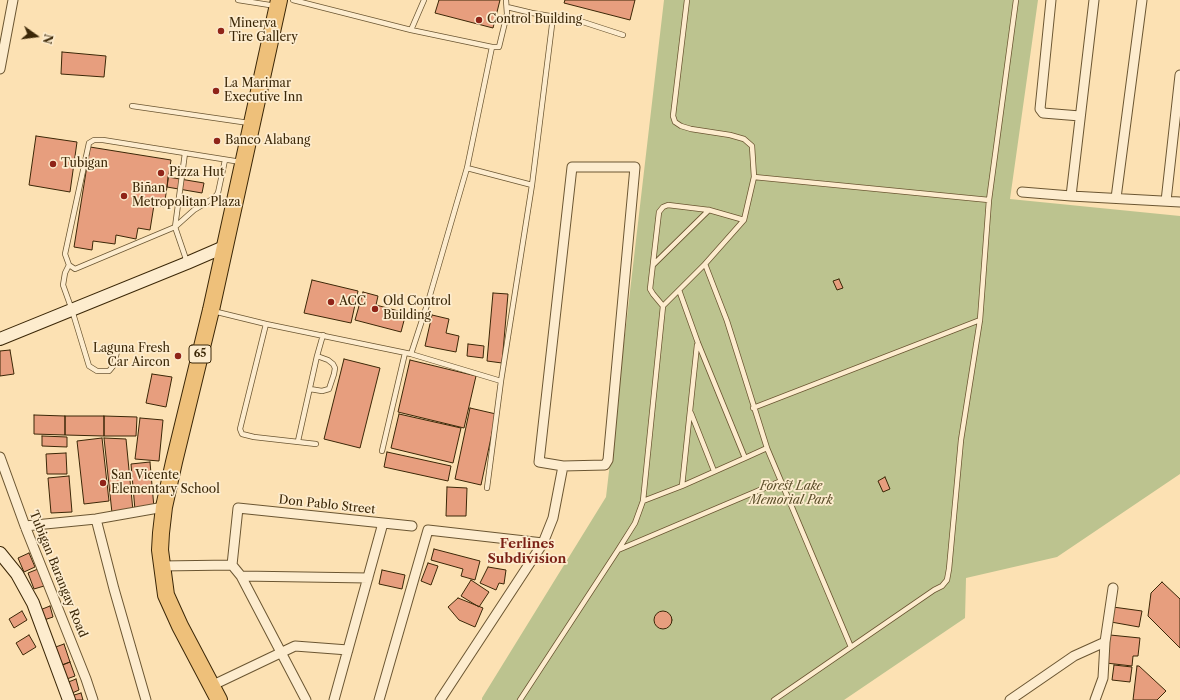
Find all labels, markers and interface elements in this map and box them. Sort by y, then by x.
place label: Control Building [487,13,582,27]
marker: Control Building [474,15,484,25]
north arrow [16,16,56,56]
place label: Minerva Tire Gallery [229,17,298,45]
marker: Minerva Tire Gallery [216,26,226,36]
text: N [40,33,56,45]
place label: La Marimar Executive Inn [224,77,303,105]
marker: La Marimar Executive Inn [211,86,221,96]
place label: Banco Alabang [225,134,310,148]
marker: Banco Alabang [212,136,222,146]
place label: Tubigan [61,157,108,171]
marker: Tubigan [48,159,58,169]
place label: Pizza Hut [169,166,224,180]
marker: Pizza Hut [156,168,166,178]
place label: Biñan Metropolitan Plaza [132,182,241,210]
marker: Biñan Metropolitan Plaza [119,191,129,201]
place label: ACC [339,295,366,309]
place label: Old Control Building [383,295,451,323]
marker: ACC [326,297,336,307]
marker: Old Control Building [370,304,380,314]
place label: Laguna Fresh Car Aircon [93,342,170,370]
road number: 65 [189,345,211,363]
marker: Laguna Fresh Car Aircon [173,351,183,361]
place label: San Vicente Elementary School [111,469,220,497]
marker: San Vicente Elementary School [98,478,108,488]
park label: Forest Lake Memorial Park [749,480,833,508]
street label: Don Pablo Street [278,493,376,517]
street label: Tubigan Barangay Road [26,508,90,640]
district label: Ferlines Subdivision [487,536,567,567]

